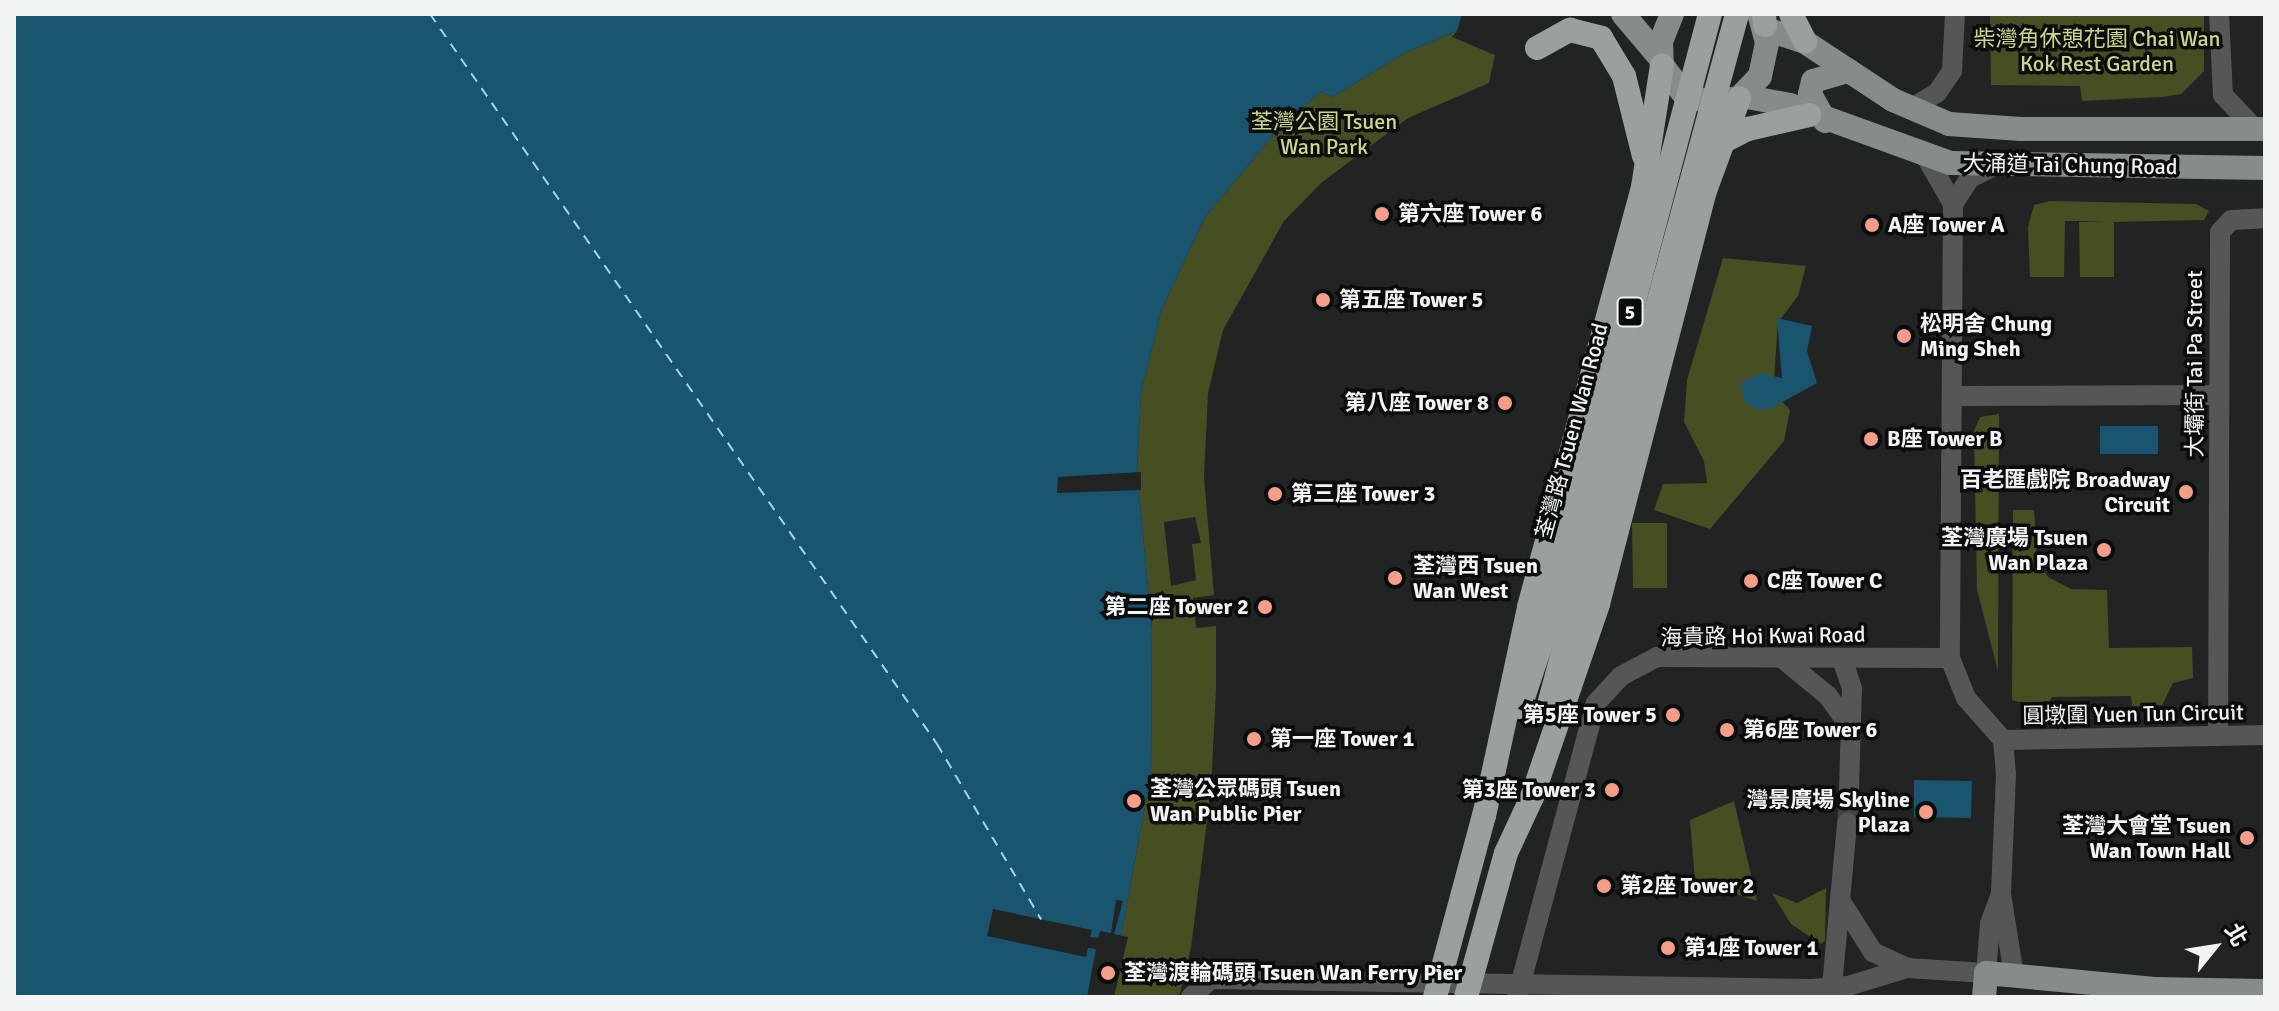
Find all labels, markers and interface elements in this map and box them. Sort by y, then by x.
park label: 柴灣角休憩花園 Chai Wan Kok Rest Garden [1973,25,2221,76]
park label: 荃灣公園 Tsuen Wan Park [1251,108,1397,160]
street label: 大涌道 Tai Chung Road [1962,150,2178,180]
place label: 第六座 Tower 6 [1398,201,1542,227]
marker: 第六座 Tower 6 [1373,205,1391,223]
place label: A座 Tower A [1888,212,2005,238]
marker: A座 Tower A [1863,216,1881,234]
street label: 大壩街 Tai Pa Street [2182,270,2208,458]
place label: 第五座 Tower 5 [1339,287,1483,313]
marker: 第五座 Tower 5 [1314,291,1332,309]
road number: 5 [1616,296,1644,328]
place label: 松明舍 Chung Ming Sheh [1920,310,2052,362]
street label: 荃灣路 Tsuen Wan Road [1530,320,1614,542]
marker: 松明舍 Chung Ming Sheh [1895,327,1913,345]
place label: 第八座 Tower 8 [1345,390,1489,416]
marker: 第八座 Tower 8 [1496,394,1514,412]
place label: B座 Tower B [1887,426,2003,452]
marker: B座 Tower B [1862,430,1880,448]
place label: 百老匯戲院 Broadway Circuit [1960,466,2170,518]
place label: 第三座 Tower 3 [1291,481,1435,507]
marker: 百老匯戲院 Broadway Circuit [2177,483,2195,501]
marker: 第三座 Tower 3 [1266,485,1284,503]
place label: 荃灣廣場 Tsuen Wan Plaza [1941,524,2088,576]
marker: 荃灣廣場 Tsuen Wan Plaza [2095,541,2113,559]
place label: 荃灣西 Tsuen Wan West [1413,552,1538,604]
marker: 荃灣西 Tsuen Wan West [1384,567,1406,589]
place label: C座 Tower C [1767,568,1882,594]
marker: C座 Tower C [1742,572,1760,590]
place label: 第二座 Tower 2 [1105,594,1249,620]
marker: 第二座 Tower 2 [1256,598,1274,616]
street label: 海貴路 Hoi Kwai Road [1660,621,1866,651]
street label: 圓墩圍 Yuen Tun Circuit [2022,699,2244,729]
place label: 第5座 Tower 5 [1523,702,1657,728]
marker: 第5座 Tower 5 [1664,706,1682,724]
place label: 第6座 Tower 6 [1743,717,1877,743]
marker: 第6座 Tower 6 [1718,721,1736,739]
place label: 第一座 Tower 1 [1270,726,1414,752]
marker: 第一座 Tower 1 [1245,730,1263,748]
place label: 荃灣公眾碼頭 Tsuen Wan Public Pier [1150,775,1341,826]
place label: 第3座 Tower 3 [1462,777,1596,803]
marker: 第3座 Tower 3 [1603,781,1621,799]
place label: 灣景廣場 Skyline Plaza [1746,786,1910,838]
marker: 荃灣公眾碼頭 Tsuen Wan Public Pier [1125,792,1143,810]
marker: 灣景廣場 Skyline Plaza [1917,803,1935,821]
place label: 荃灣大會堂 Tsuen Wan Town Hall [2062,812,2231,864]
marker: 荃灣大會堂 Tsuen Wan Town Hall [2238,829,2256,847]
place label: 第2座 Tower 2 [1620,873,1754,899]
marker: 第2座 Tower 2 [1595,877,1613,895]
north arrow [2175,907,2255,987]
text: 北 [2219,918,2253,951]
place label: 第1座 Tower 1 [1684,935,1818,961]
marker: 第1座 Tower 1 [1659,939,1677,957]
place label: 荃灣渡輪碼頭 Tsuen Wan Ferry Pier [1124,960,1462,986]
marker: 荃灣渡輪碼頭 Tsuen Wan Ferry Pier [1099,964,1117,982]

